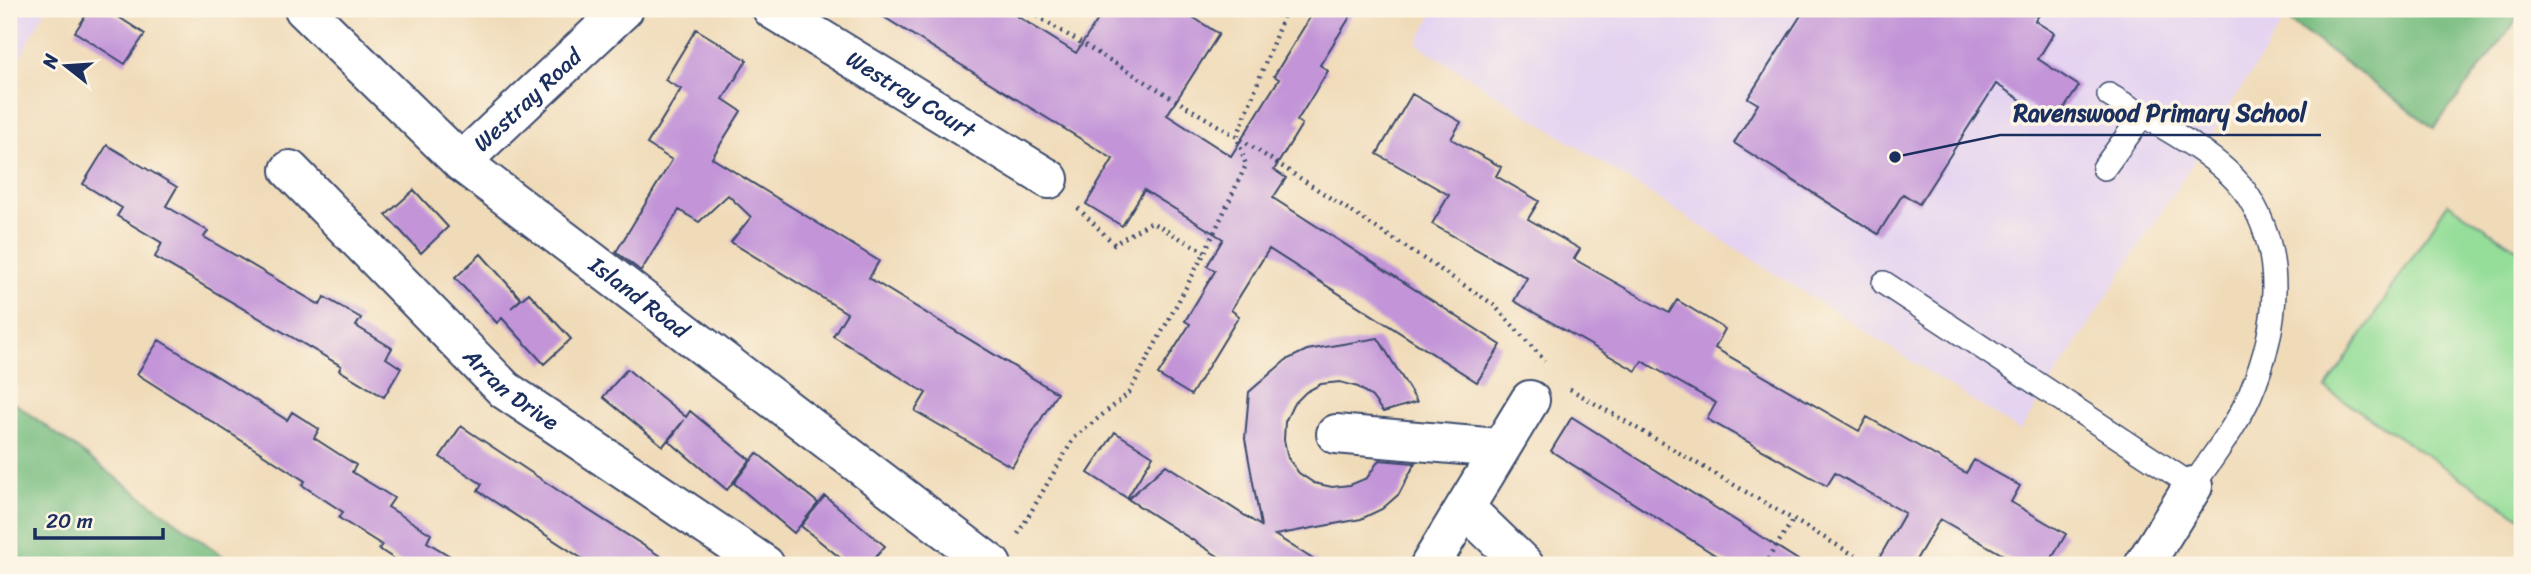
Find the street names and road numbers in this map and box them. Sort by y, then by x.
street label: Westray Road [463,37,593,162]
street label: Westray Court [838,39,985,151]
street label: Island Road [579,245,700,351]
street label: Arran Drive [452,337,568,442]

